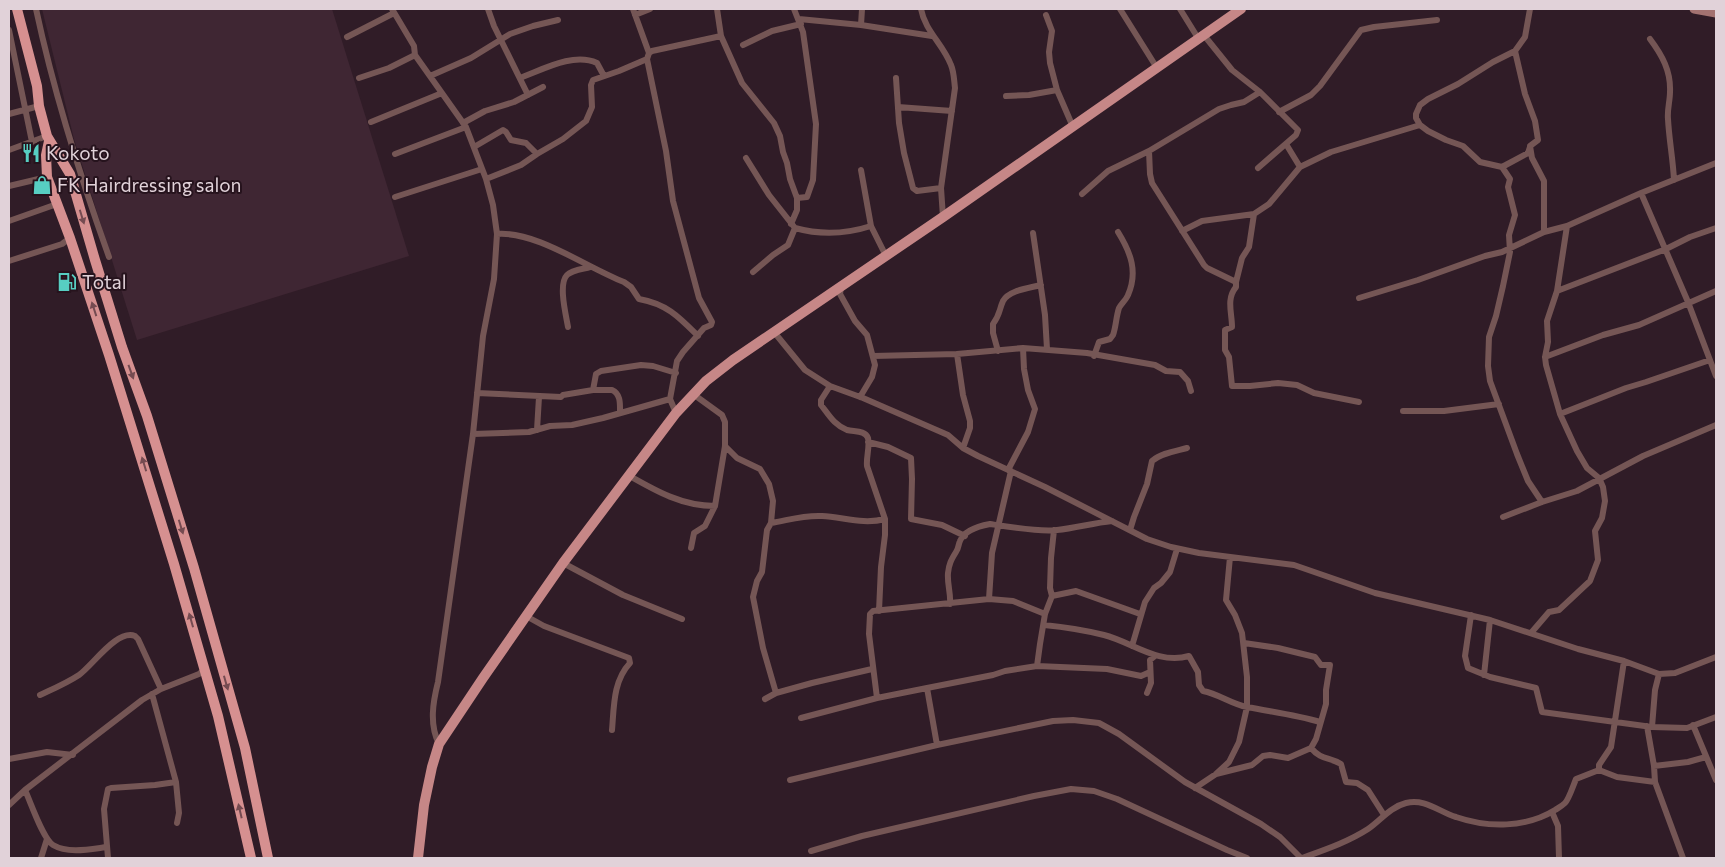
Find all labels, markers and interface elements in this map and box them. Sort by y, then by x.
place label: Kokoto [46,141,110,164]
restaurant icon: Kokoto [20,142,42,164]
place label: FK Hairdressing salon [57,173,241,196]
shop icon: FK Hairdressing salon [31,174,53,196]
one-way arrow [78,210,86,225]
place label: Total [82,270,126,293]
fuel station icon: Total [56,271,78,293]
one-way arrow [90,302,97,317]
one-way arrow [128,365,136,380]
one-way arrow [139,456,147,471]
one-way arrow [177,519,185,534]
one-way arrow [186,612,194,627]
one-way arrow [223,675,231,690]
one-way arrow [236,803,244,818]

